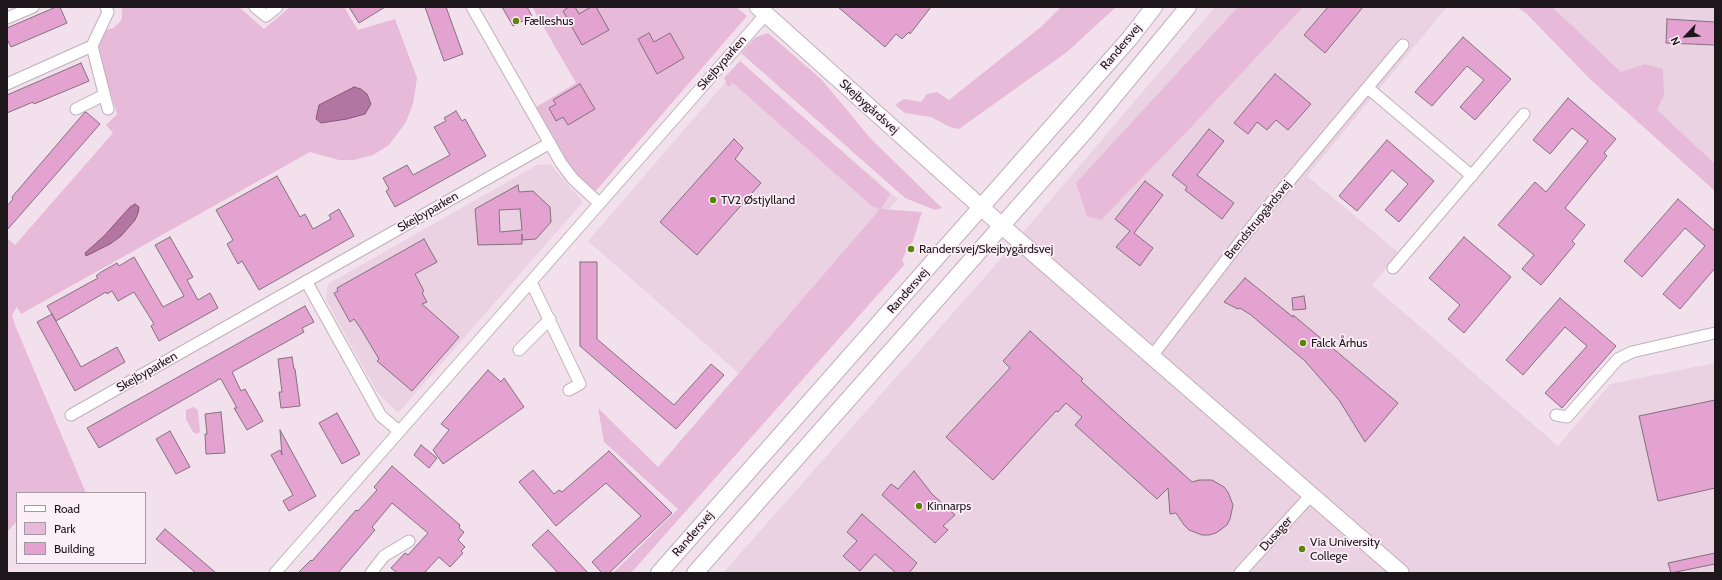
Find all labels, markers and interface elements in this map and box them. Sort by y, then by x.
place label: Fælleshus [524,14,573,28]
marker: Fælleshus [511,16,521,26]
north arrow [1666,16,1706,56]
street label: Randersvej [1098,21,1144,73]
street label: Skejbyparken [694,33,750,93]
text: N [1667,35,1683,48]
street label: Skejbygårdsvej [836,77,902,137]
street label: Brendstrupgårdsvej [1222,178,1294,262]
street label: Skejbyparken [395,189,461,235]
place label: TV2 Østjylland [721,193,795,207]
marker: TV2 Østjylland [708,195,718,205]
place label: Randersvej/Skejbygårdsvej [919,242,1053,256]
marker: Randersvej/Skejbygårdsvej [906,244,916,254]
street label: Randersvej [884,265,932,317]
place label: Falck Århus [1311,336,1368,350]
marker: Falck Århus [1298,338,1308,348]
street label: Skejbyparken [114,349,180,395]
legend [16,492,146,564]
place label: Kinnarps [927,499,971,513]
text: Road [54,501,80,516]
marker: Kinnarps [914,501,924,511]
street label: Randersvej [669,508,717,560]
street label: Dusager [1257,514,1295,554]
text: Park [54,521,76,536]
place label: Via University College [1310,535,1380,563]
text: Building [54,541,95,556]
marker: Via University College [1297,544,1307,554]

